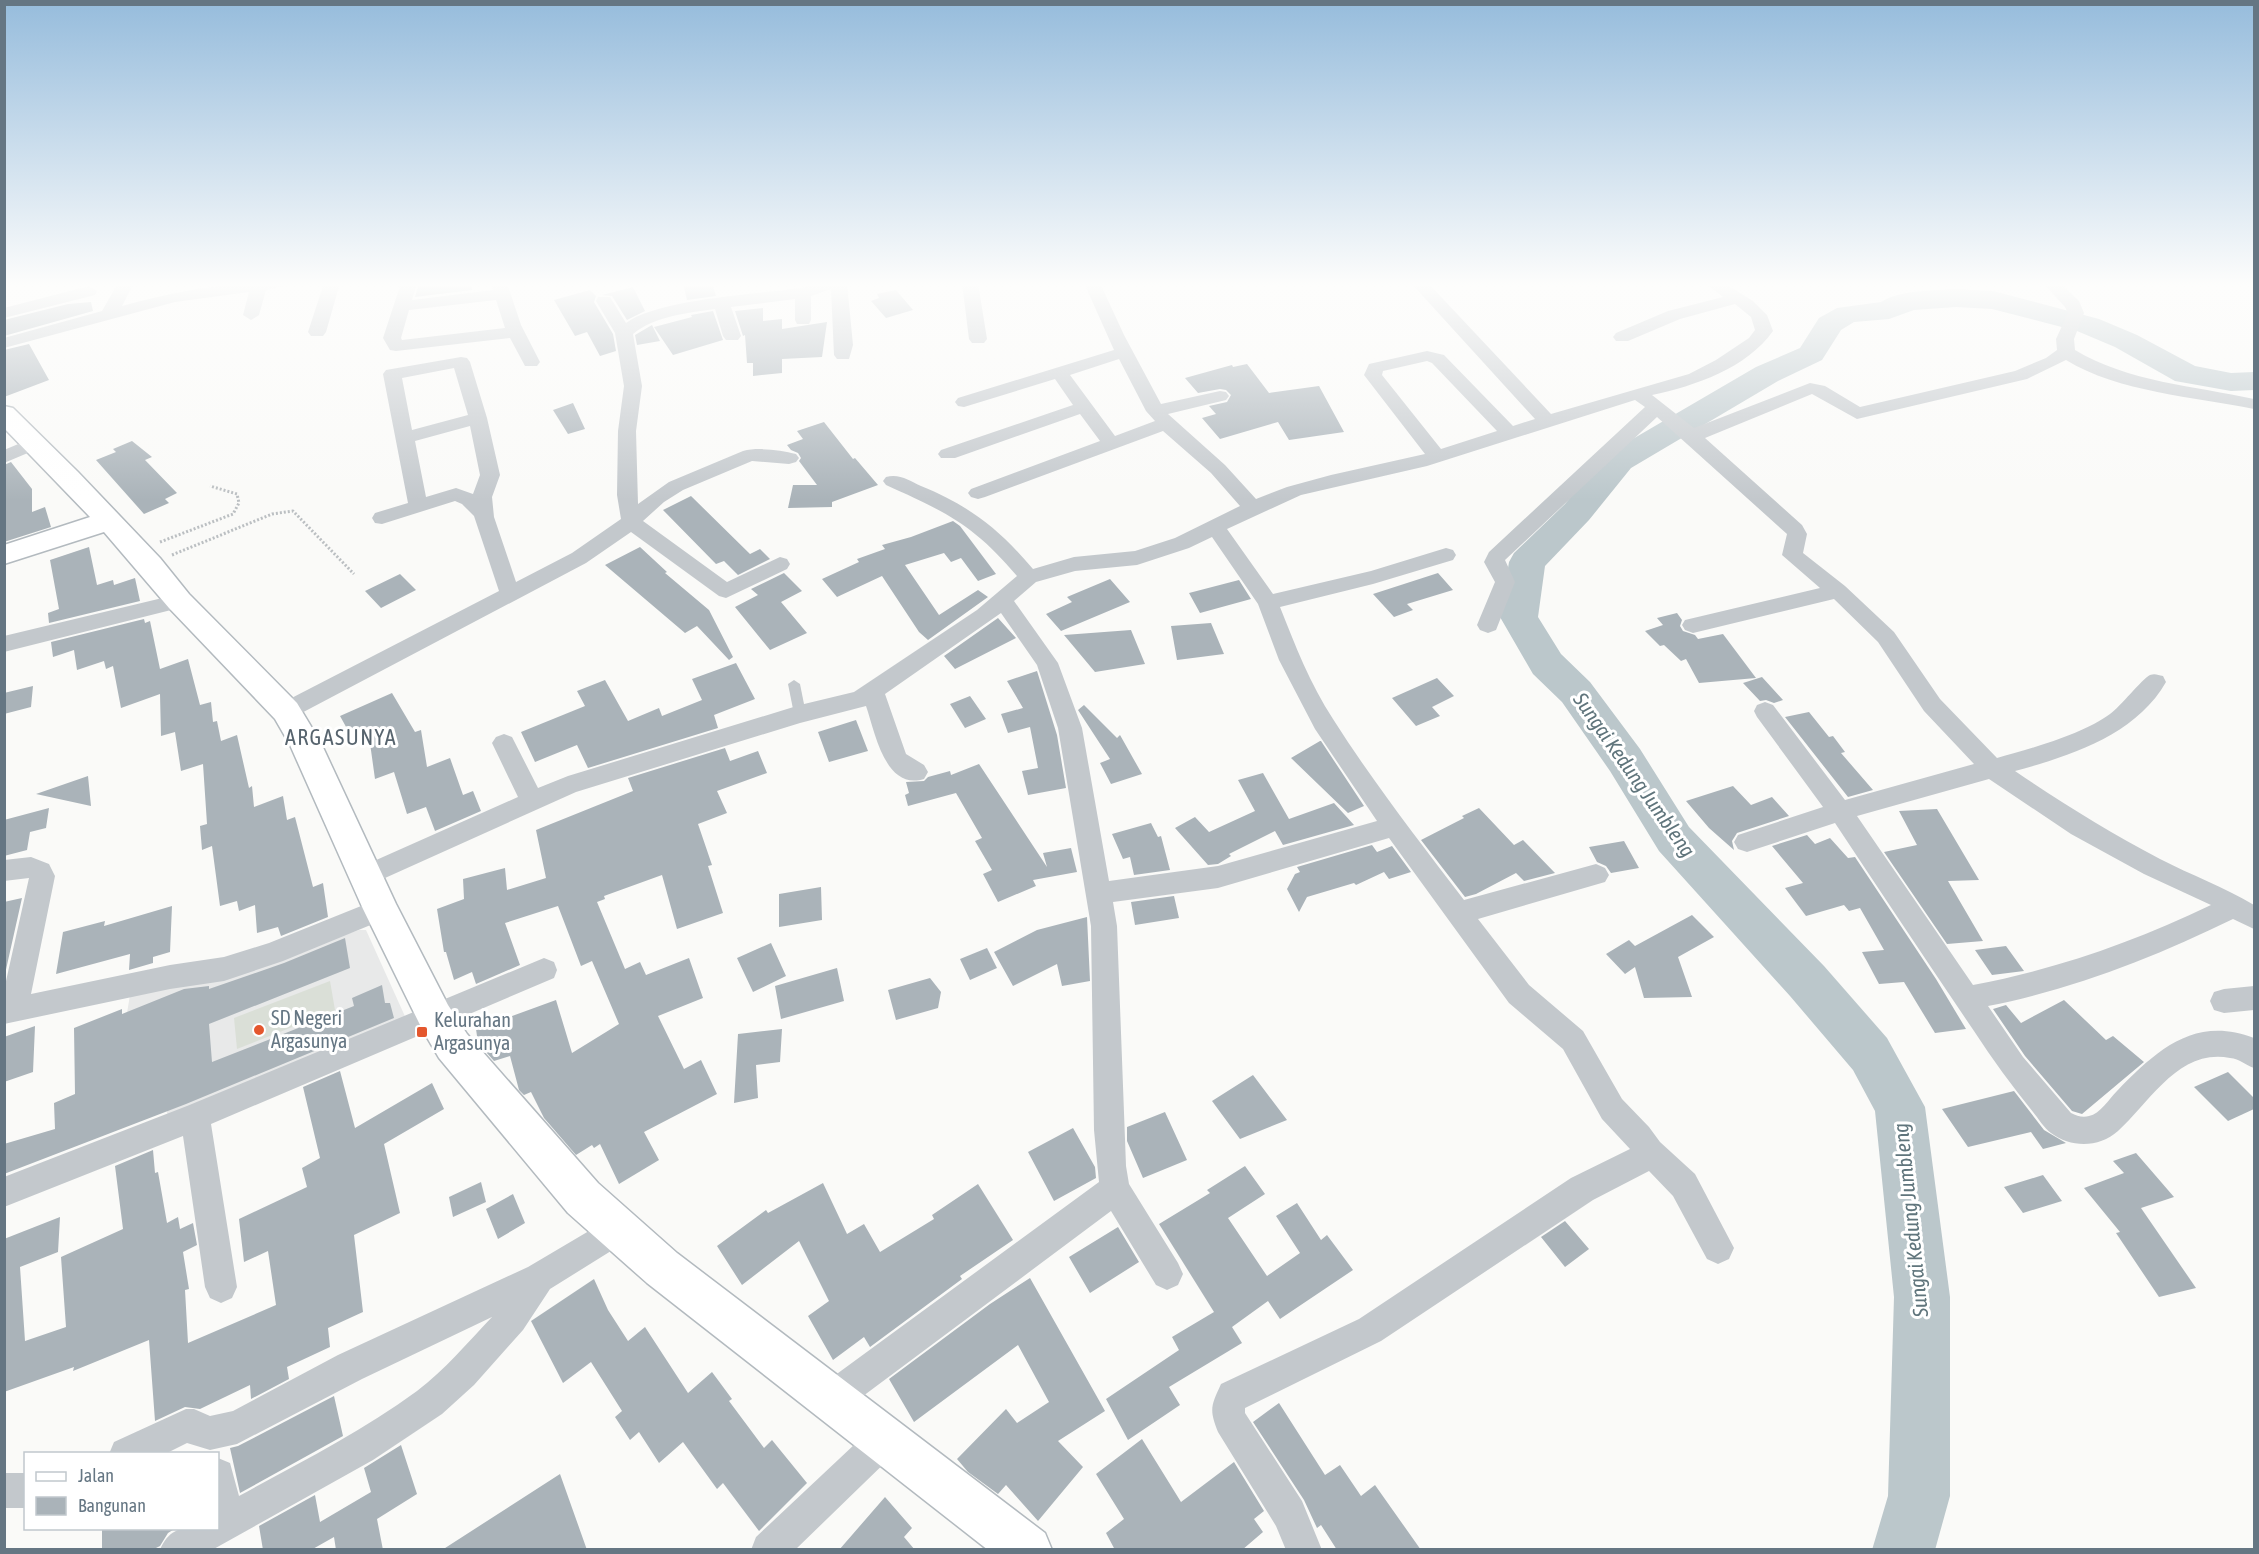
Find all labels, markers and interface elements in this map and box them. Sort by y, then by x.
water label: Sungai Kedung Jumbleng [1569,687,1701,861]
district label: ARGASUNYA [285,724,397,750]
place label: SD Negeri Argasunya [271,1006,347,1052]
place label: Kelurahan Argasunya [434,1008,511,1054]
marker: SD Negeri Argasunya [252,1023,266,1037]
marker: Kelurahan Argasunya [415,1025,429,1039]
water label: Sungai Kedung Jumbleng [1888,1122,1932,1319]
legend [24,1452,219,1530]
text: Jalan [78,1465,114,1486]
text: Bangunan [78,1495,146,1516]

